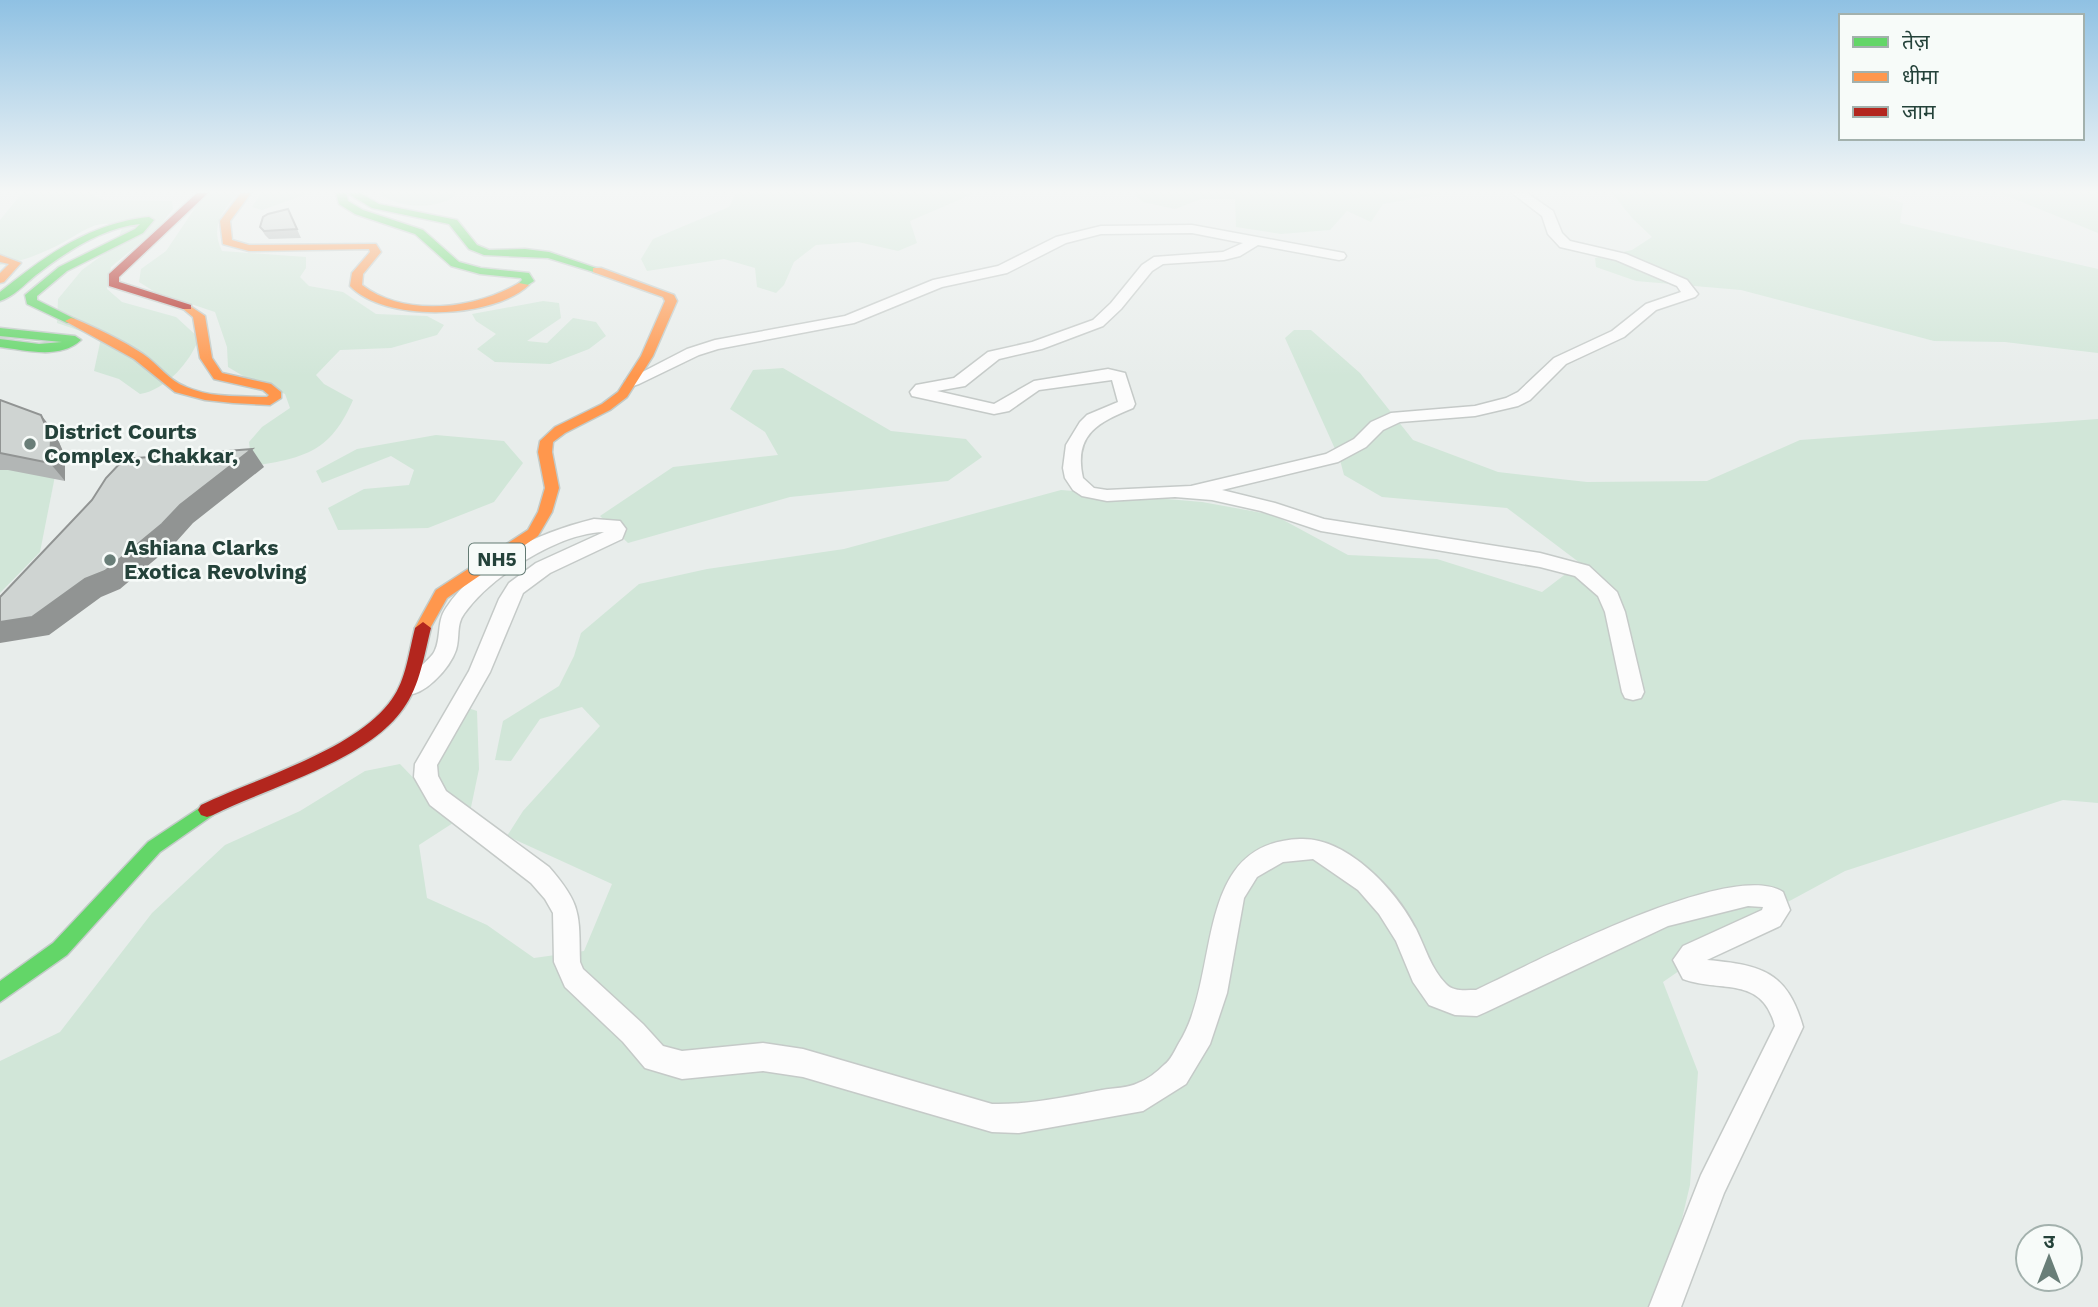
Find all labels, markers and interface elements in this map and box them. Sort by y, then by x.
legend [1839,14,2084,140]
text: तेज़ [1902,29,1930,54]
text: धीमा [1902,64,1939,89]
text: जाम [1902,99,1936,124]
place label: District Courts Complex, Chakkar, [44,419,238,468]
marker: District Courts Complex, Chakkar, [22,436,38,452]
place label: Ashiana Clarks Exotica Revolving [124,535,306,584]
road number: NH5 [469,544,525,574]
marker: Ashiana Clarks Exotica Revolving [102,552,118,568]
north arrow [2014,1223,2084,1293]
text: उ [2043,1230,2055,1253]

